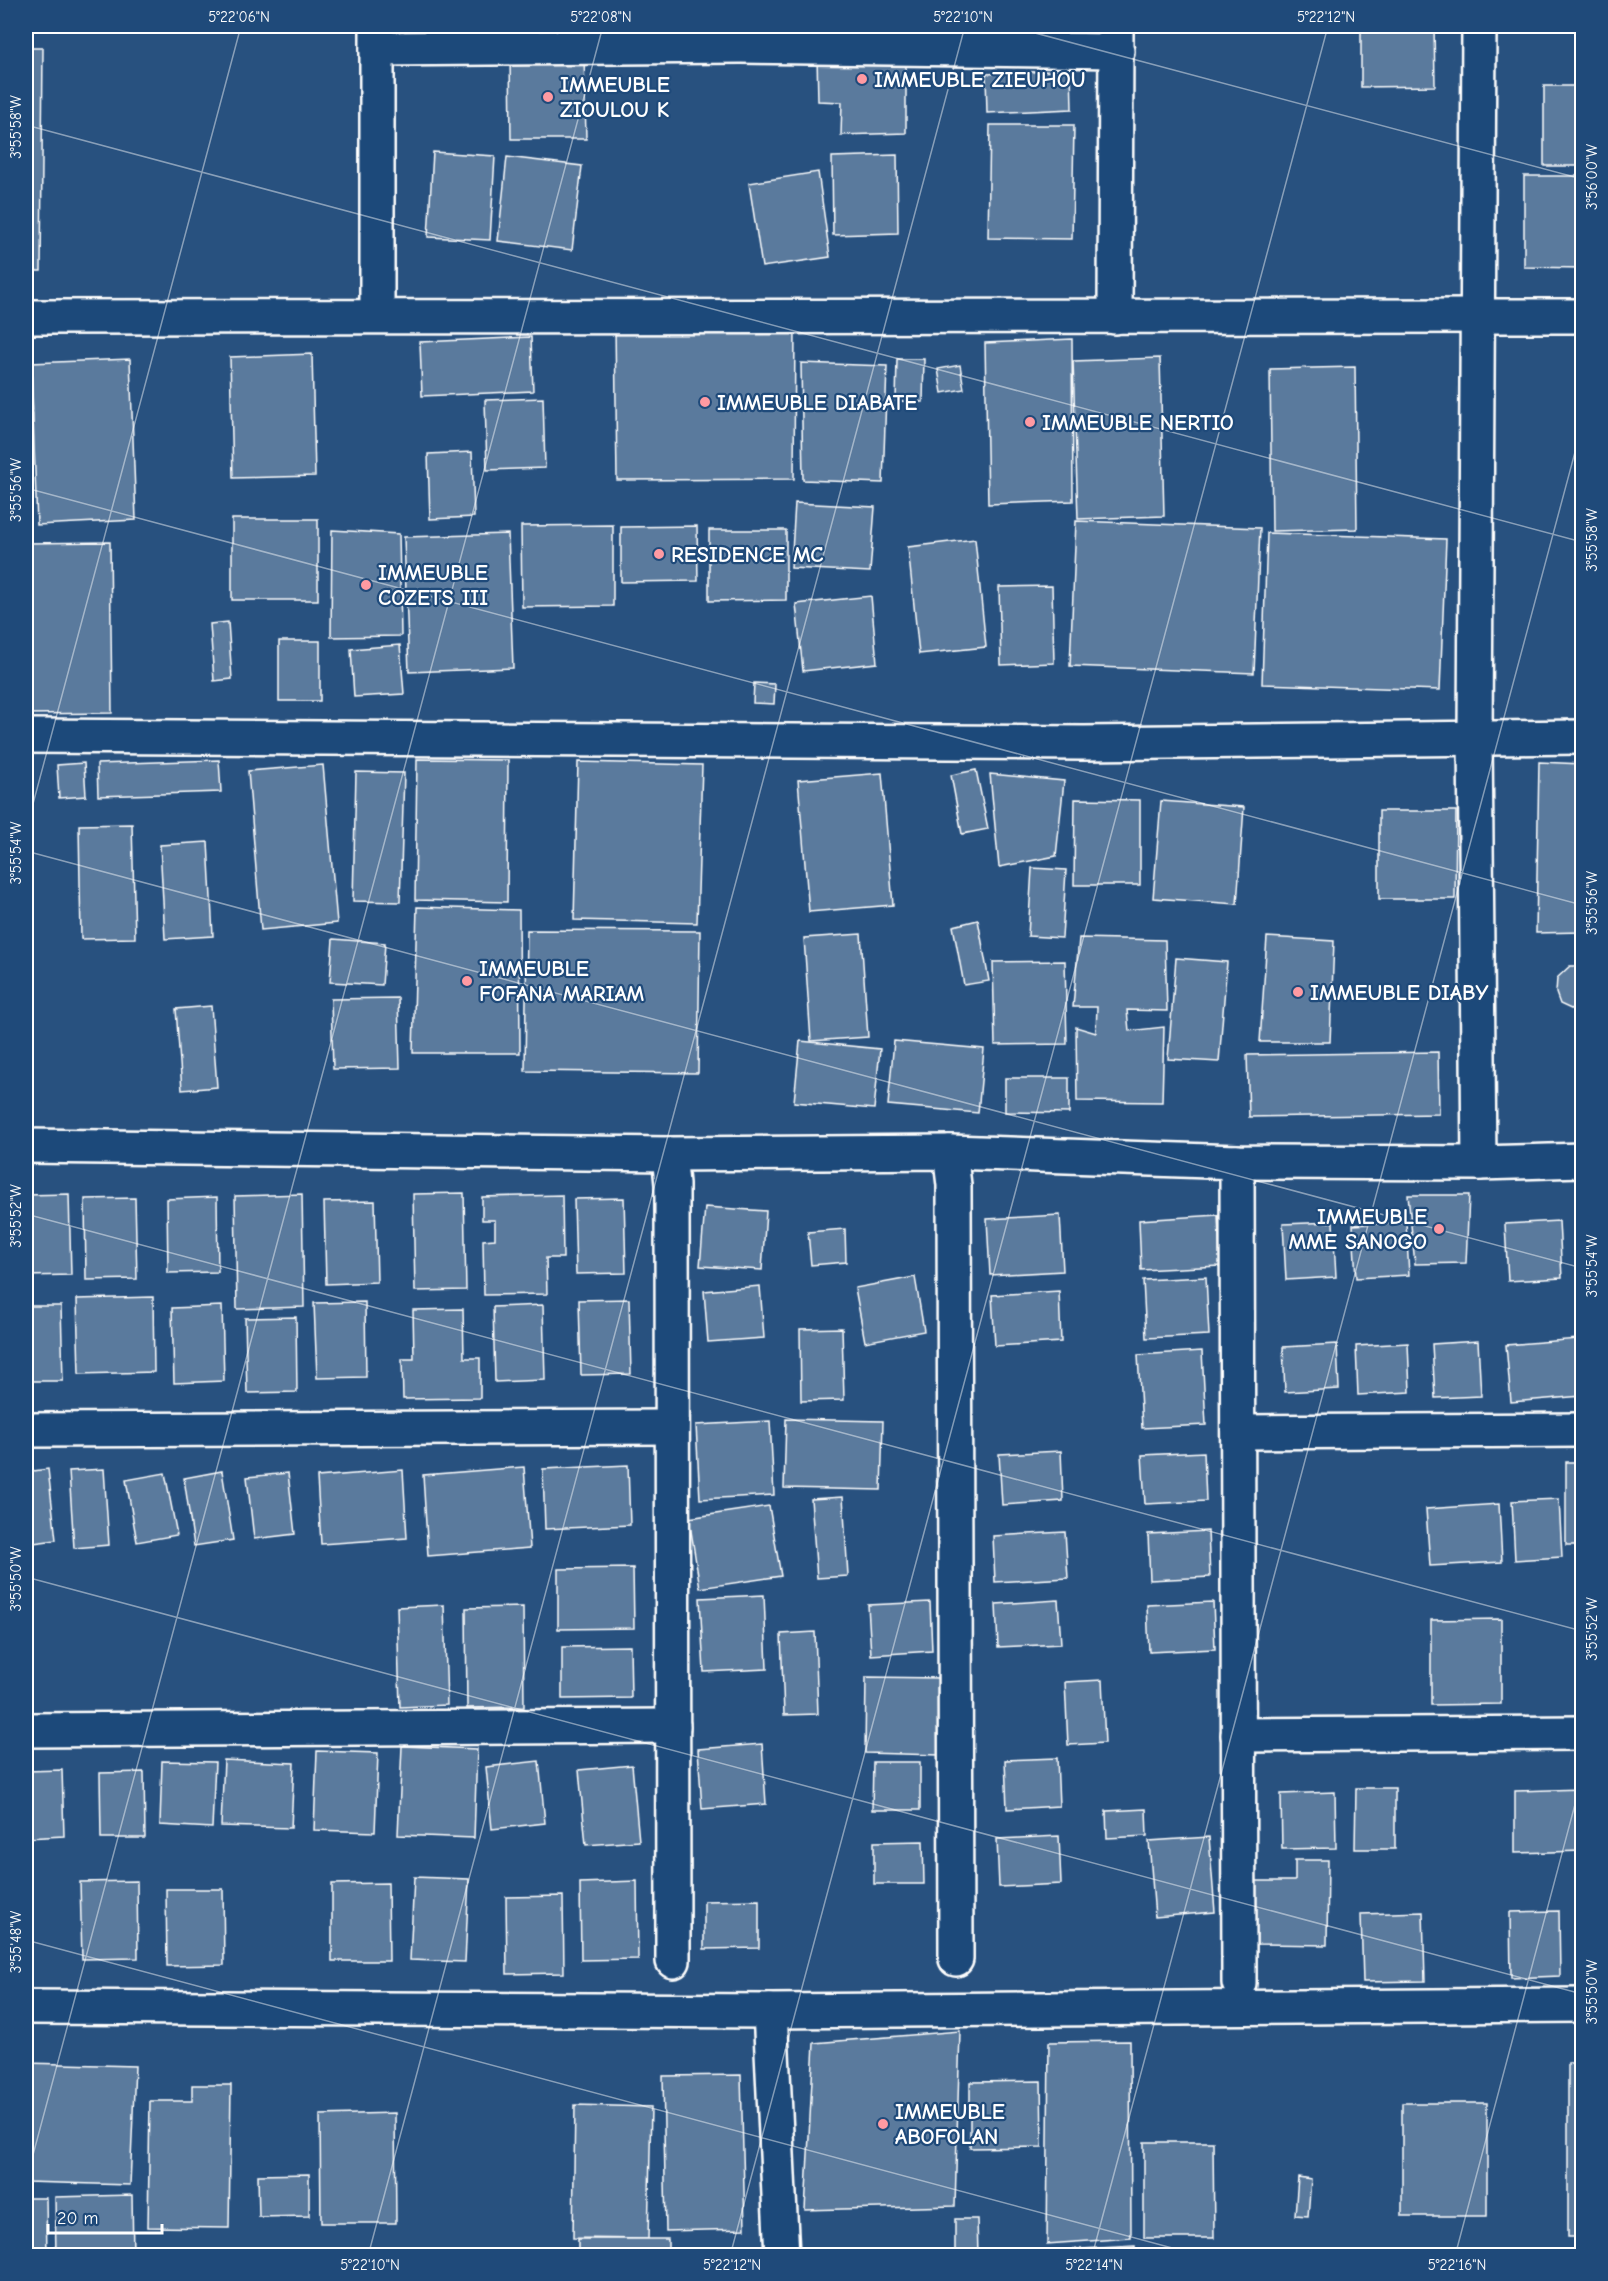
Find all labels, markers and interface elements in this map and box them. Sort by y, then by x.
text: 5°22'06"N [208,8,270,26]
text: 5°22'08"N [570,8,632,26]
text: 5°22'10"N [933,8,993,26]
text: 5°22'12"N [1297,8,1355,26]
place label: IMMEUBLE ZIEUHOU [874,67,1086,93]
place label: IMMEUBLE ZIOULOU K [560,72,670,123]
marker: IMMEUBLE ZIEUHOU [855,72,869,86]
marker: IMMEUBLE ZIOULOU K [541,90,555,104]
text: 3°55'58"W [7,95,25,159]
text: 3°56'00"W [1583,144,1601,210]
place label: IMMEUBLE DIABATE [717,390,917,416]
marker: IMMEUBLE DIABATE [698,395,712,409]
place label: IMMEUBLE NERTIO [1042,410,1234,436]
marker: IMMEUBLE NERTIO [1023,415,1037,429]
text: 3°55'56"W [7,458,25,522]
text: 3°55'58"W [1583,508,1601,572]
place label: RESIDENCE MC [671,542,824,568]
marker: RESIDENCE MC [652,547,666,561]
place label: IMMEUBLE COZETS III [378,560,488,611]
marker: IMMEUBLE COZETS III [359,578,373,592]
text: 3°55'54"W [7,821,25,885]
text: 3°55'56"W [1583,871,1601,935]
place label: IMMEUBLE FOFANA MARIAM [479,956,645,1007]
marker: IMMEUBLE FOFANA MARIAM [460,974,474,988]
place label: IMMEUBLE DIABY [1310,980,1488,1006]
marker: IMMEUBLE DIABY [1291,985,1305,999]
text: 3°55'52"W [7,1184,25,1248]
place label: IMMEUBLE MME SANOGO [1289,1204,1427,1255]
marker: IMMEUBLE MME SANOGO [1432,1222,1446,1236]
text: 3°55'54"W [1583,1234,1601,1298]
text: 3°55'50"W [7,1547,25,1611]
text: 3°55'52"W [1583,1597,1601,1661]
text: 3°55'48"W [7,1911,25,1973]
text: 3°55'50"W [1583,1960,1601,2024]
place label: IMMEUBLE ABOFOLAN [895,2099,1005,2150]
marker: IMMEUBLE ABOFOLAN [876,2117,890,2131]
scale bar [48,2197,162,2235]
text: 20 m [57,2208,98,2229]
text: 5°22'10"N [340,2256,400,2274]
text: 5°22'12"N [703,2256,761,2274]
text: 5°22'14"N [1065,2256,1123,2274]
text: 5°22'16"N [1428,2256,1486,2274]

